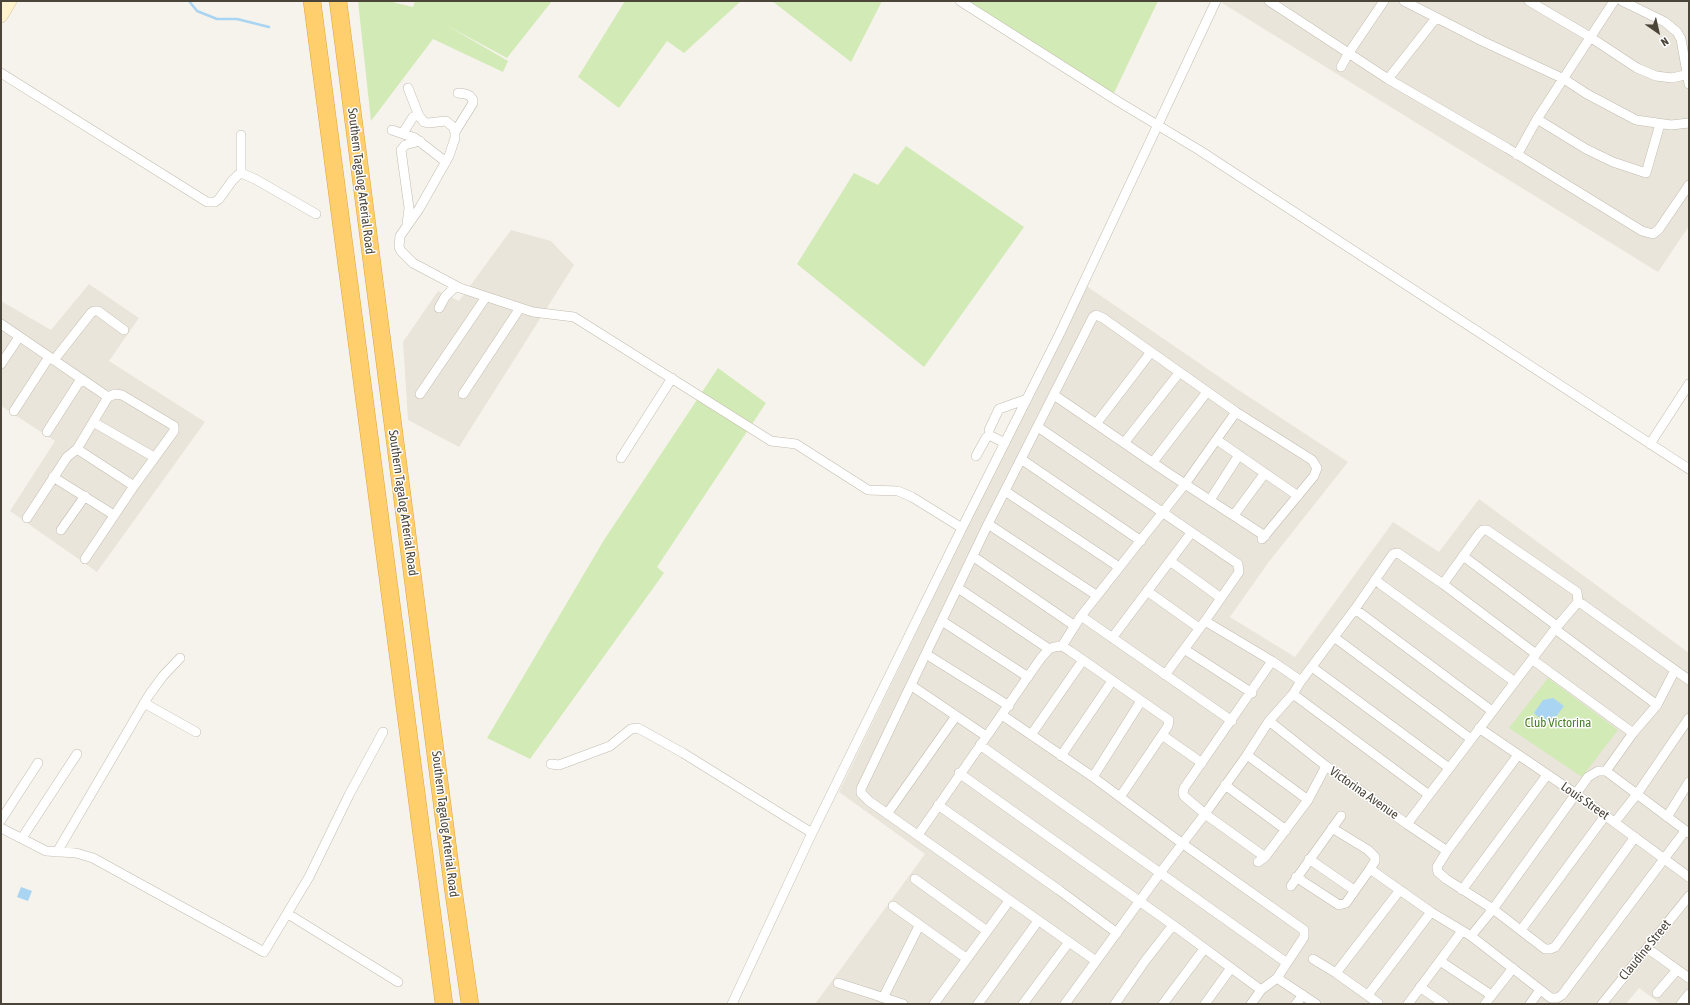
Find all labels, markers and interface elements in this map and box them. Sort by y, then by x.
north arrow [1638,12,1678,52]
text: N [1659,35,1671,49]
street label: Southern Tagalog Arterial Road [344,107,378,255]
street label: Southern Tagalog Arterial Road [385,429,421,577]
park label: Club Victorina [1525,715,1591,731]
street label: Southern Tagalog Arterial Road [428,750,462,898]
street label: Victorina Avenue [1326,763,1402,823]
street label: Louis Street [1558,779,1612,823]
street label: Claudine Street [1616,917,1674,983]

